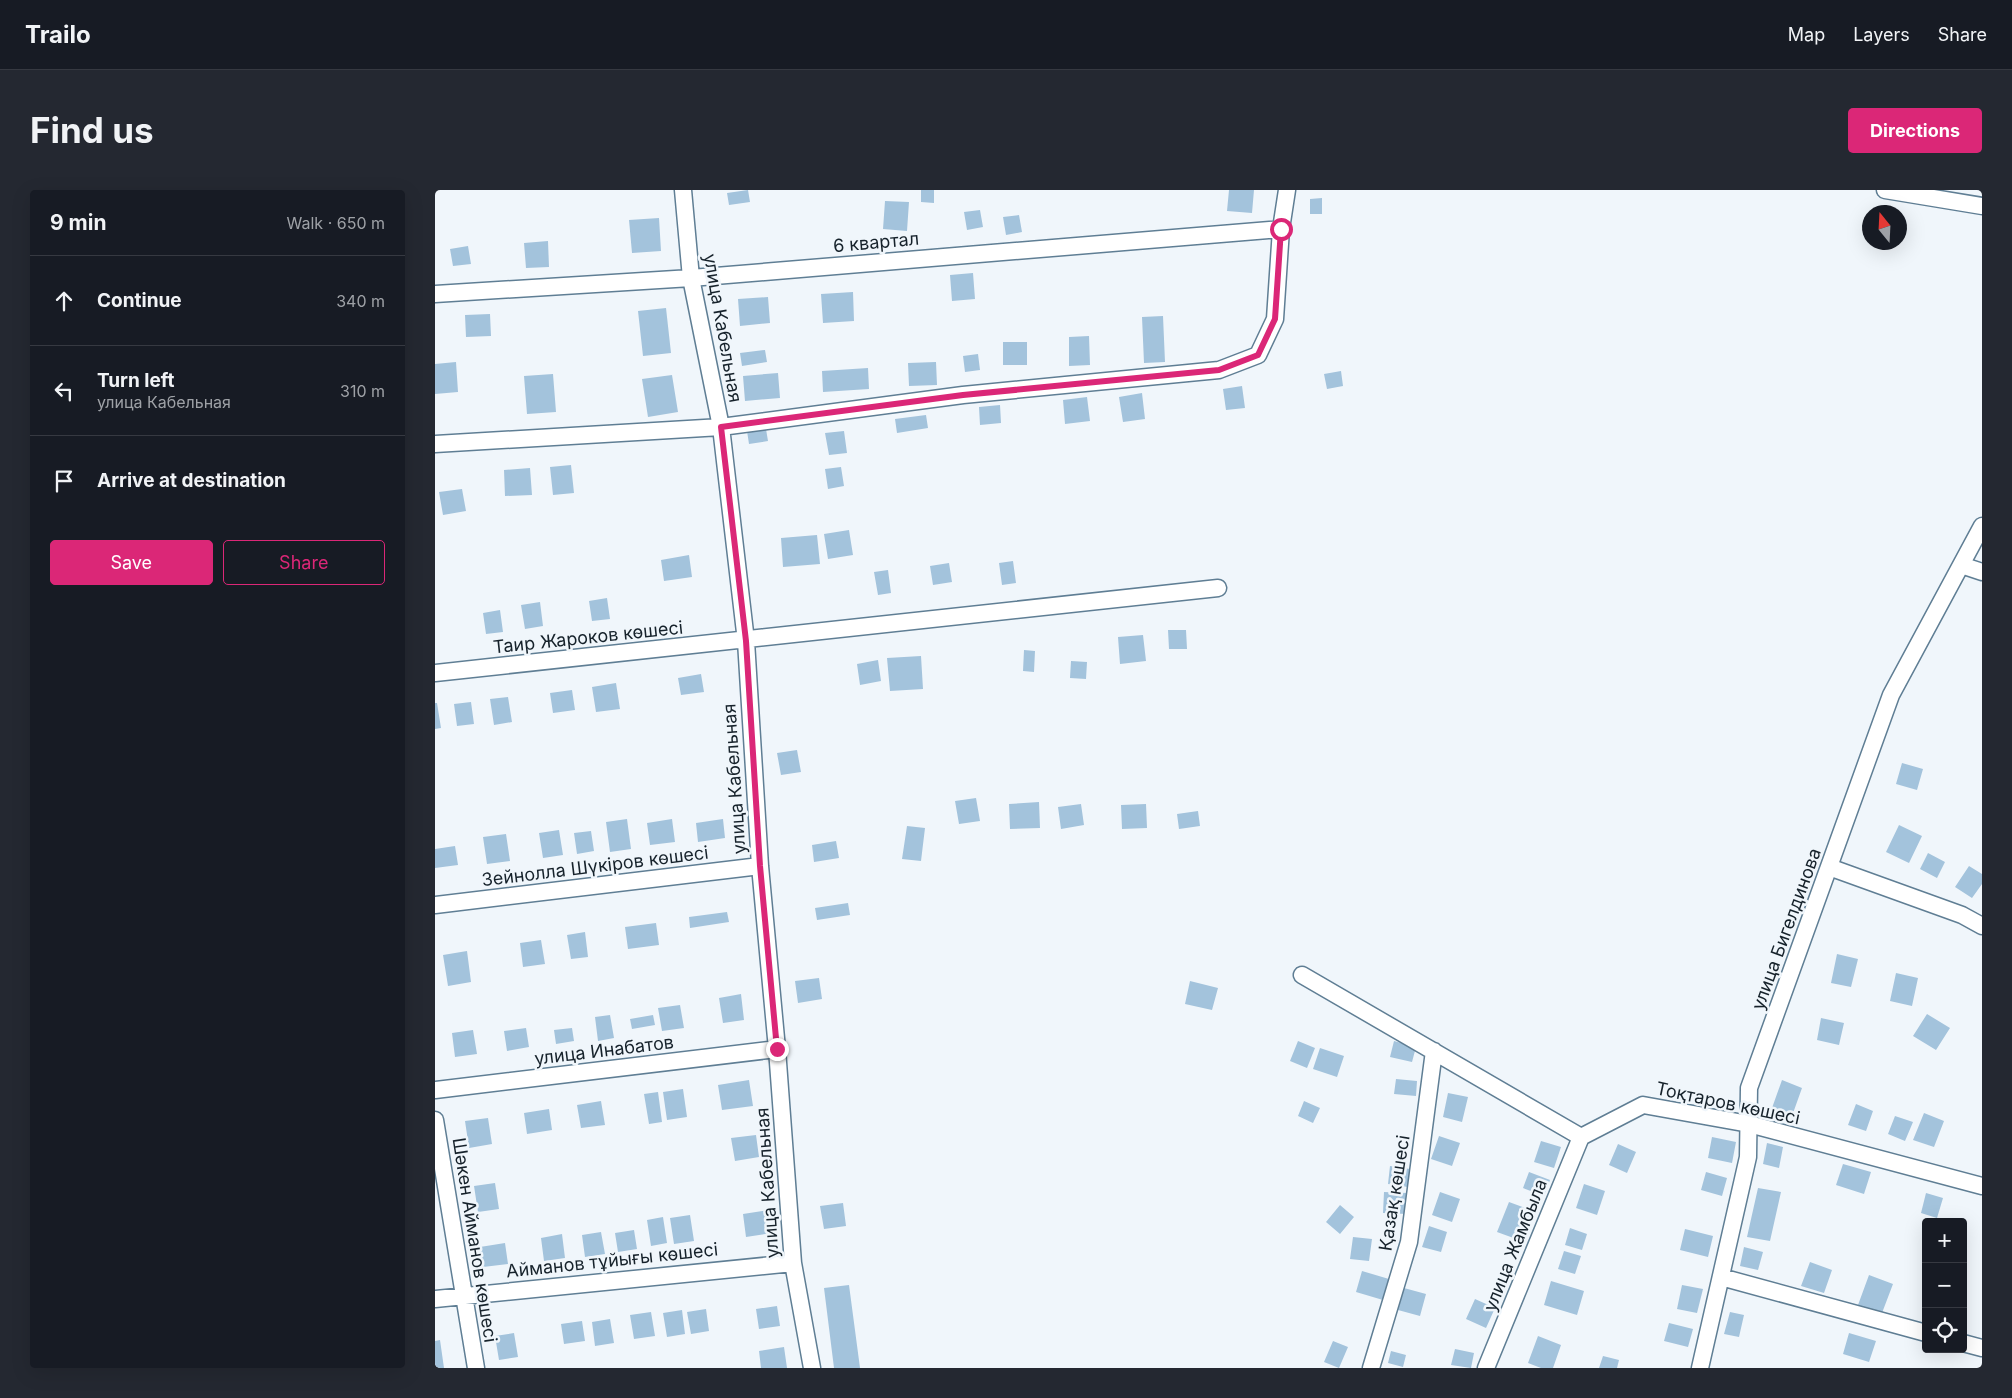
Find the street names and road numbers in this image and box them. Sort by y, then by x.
street label: 6 квартал [832,228,920,256]
street label: улица Кабельная [700,252,746,404]
street label: Таир Жароков көшесі [492,617,684,657]
street label: улица Кабельная [718,703,750,855]
street label: Зейнолла Шүкіров көшесі [480,842,710,890]
street label: улица Бигелдинова [1747,845,1825,1013]
street label: улица Инабатов [533,1031,675,1069]
street label: Тоқтаров көшесі [1654,1077,1802,1129]
street label: улица Кабельная [751,1107,783,1259]
street label: Қазақ көшесі [1374,1134,1414,1252]
street label: Шәкен Айманов көшесі [448,1136,502,1344]
street label: улица Жамбыла [1479,1176,1551,1314]
street label: Айманов тұйығы көшесі [505,1238,719,1282]

